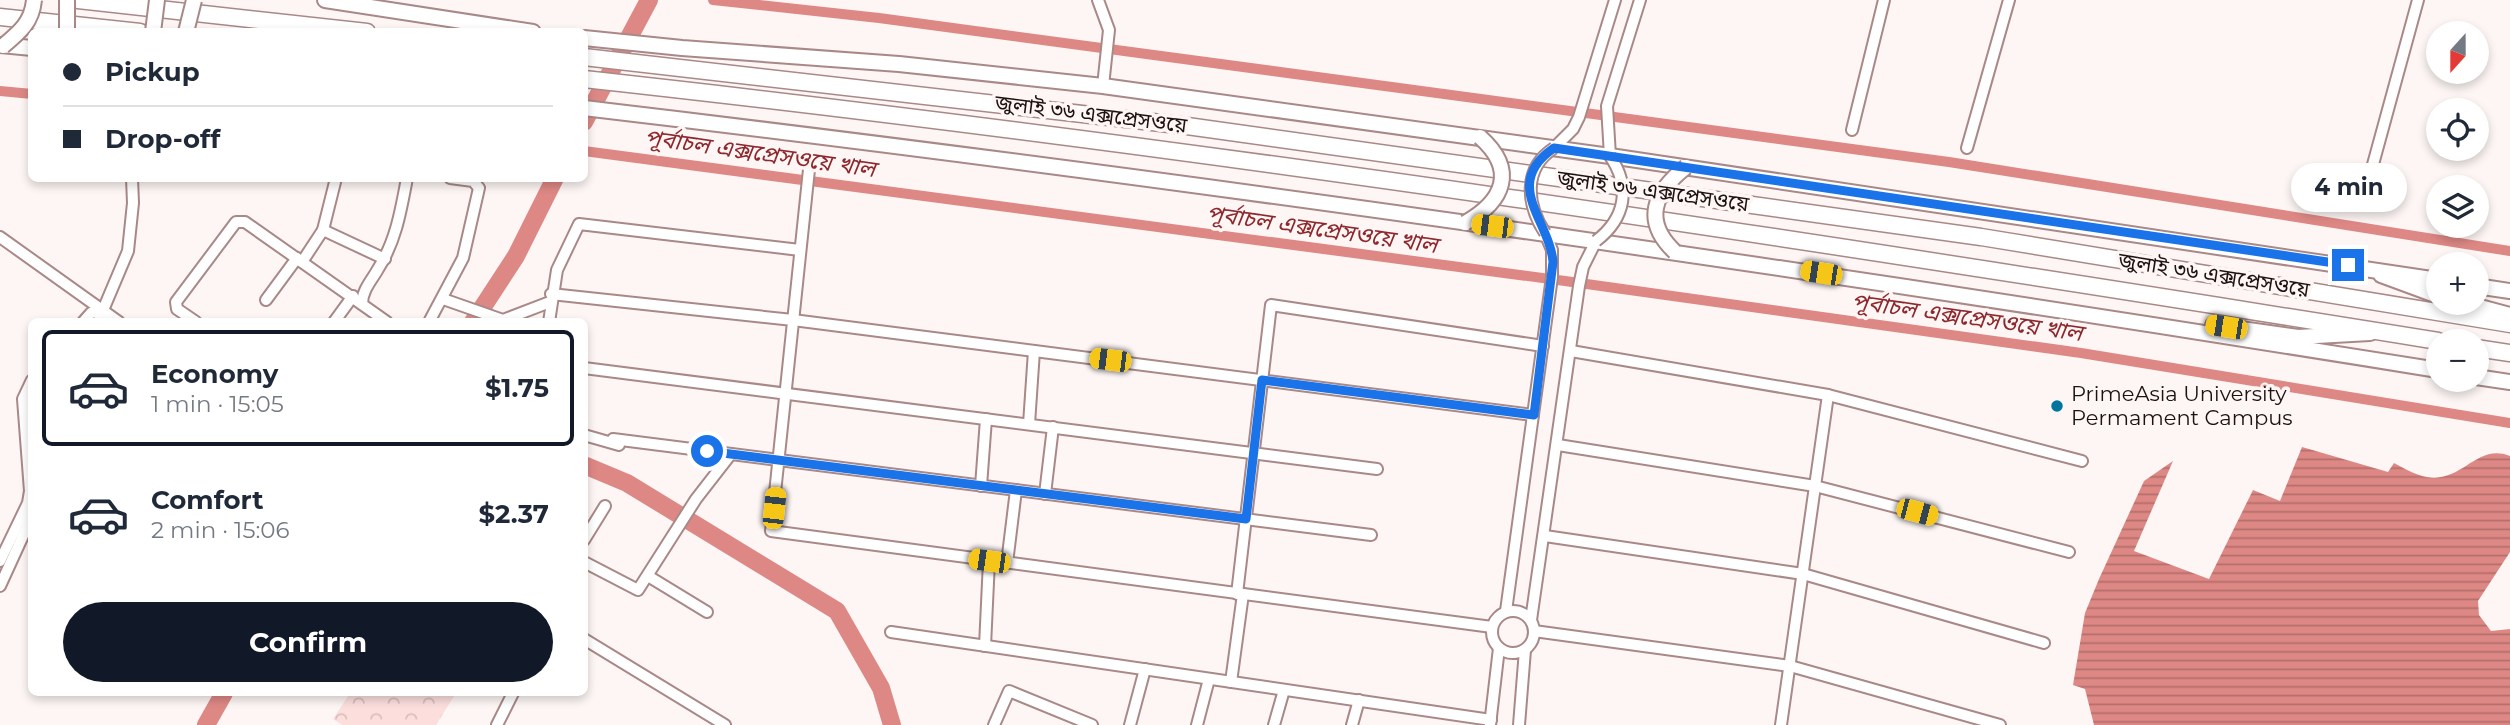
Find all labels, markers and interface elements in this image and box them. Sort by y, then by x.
north arrow [2426,21,2488,84]
map controls [2426,21,2489,392]
text: Pickup [105,56,200,88]
street label: জুলাই ৩৬ এক্সপ্রেসওয়ে [993,89,1189,138]
button: locate [2426,98,2489,161]
text: Drop-off [105,123,220,155]
water label: পূর্বাচল এক্সপ্রেসওয়ে খাল [643,123,881,184]
callout: 4 min [2290,163,2406,212]
street label: জুলাই ৩৬ এক্সপ্রেসওয়ে [1555,165,1751,216]
text: 4 min [2314,173,2384,201]
button: layers [2426,175,2489,238]
water label: পূর্বাচল এক্সপ্রেসওয়ে খাল [1205,199,1443,260]
car [1470,213,1515,239]
street label: জুলাই ৩৬ এক্সপ্রেসওয়ে [2116,247,2312,302]
route end [2332,249,2364,281]
button: + [2426,252,2489,315]
car [1799,259,1844,287]
water label: পূর্বাচল এক্সপ্রেসওয়ে খাল [1850,287,2088,348]
car [2204,313,2249,341]
button: − [2426,329,2489,392]
car [1088,347,1133,373]
icon: car [67,357,130,420]
text: Economy [151,358,278,390]
text: $1.75 [485,372,549,404]
place label: PrimeAsia University Permament Campus [2071,381,2293,430]
text: 1 min · 15:05 [151,390,284,418]
marker: PrimeAsia University Permament Campus [2049,398,2065,414]
route start [691,435,723,467]
icon: car [67,483,130,546]
text: Comfort [151,484,263,516]
car [762,486,787,530]
car [1894,496,1941,528]
text: $2.37 [478,498,549,530]
text: 2 min · 15:06 [151,516,290,544]
car [967,548,1012,574]
button: Confirm [63,602,553,682]

